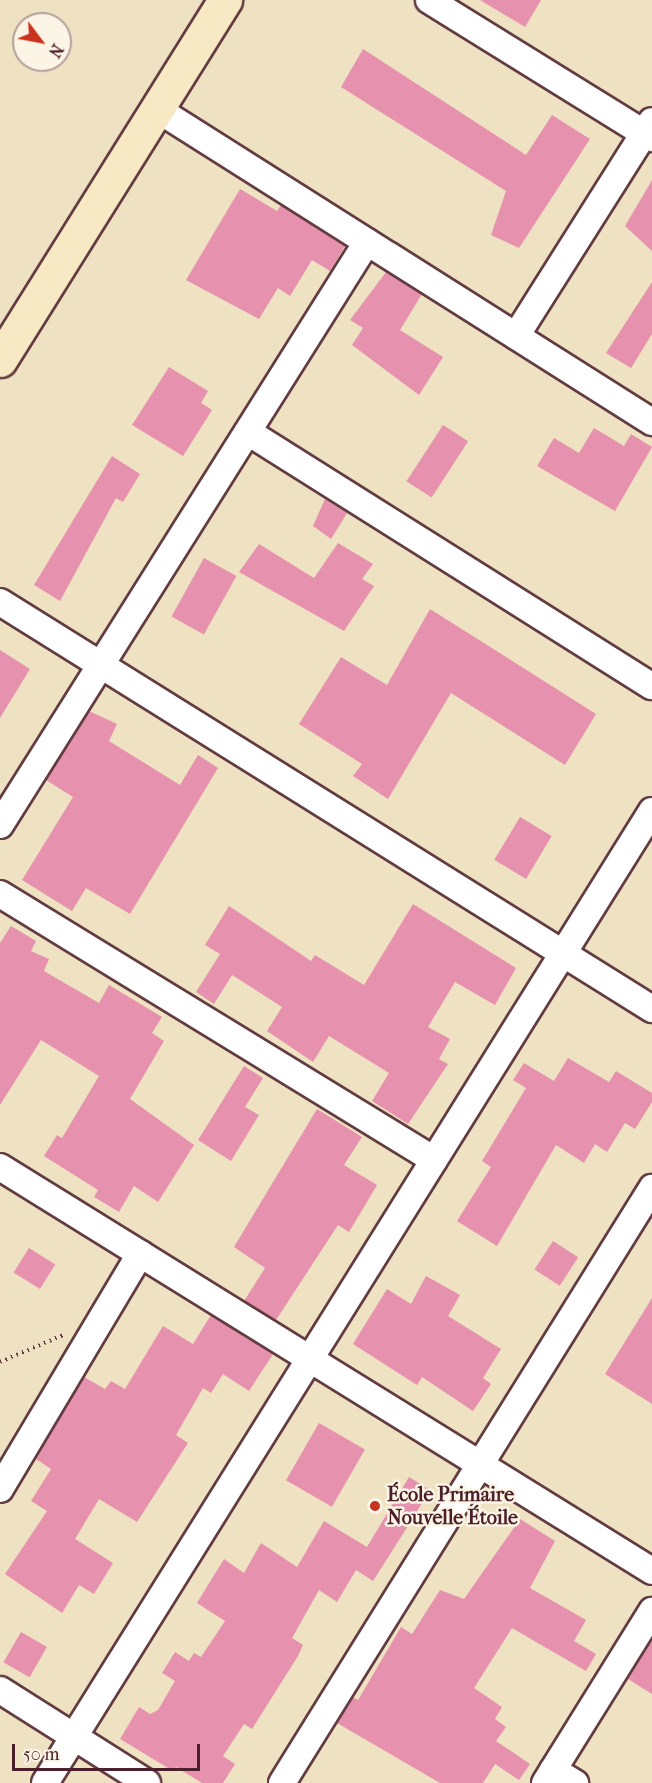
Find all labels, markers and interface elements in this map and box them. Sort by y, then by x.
north arrow [12,12,72,72]
text: N [45,41,67,61]
place label: École Primaire Nouvelle Étoile [387,1482,518,1529]
marker: École Primaire Nouvelle Étoile [368,1499,382,1513]
scale bar [15,1732,202,1770]
text: 50 m [23,1744,59,1765]

